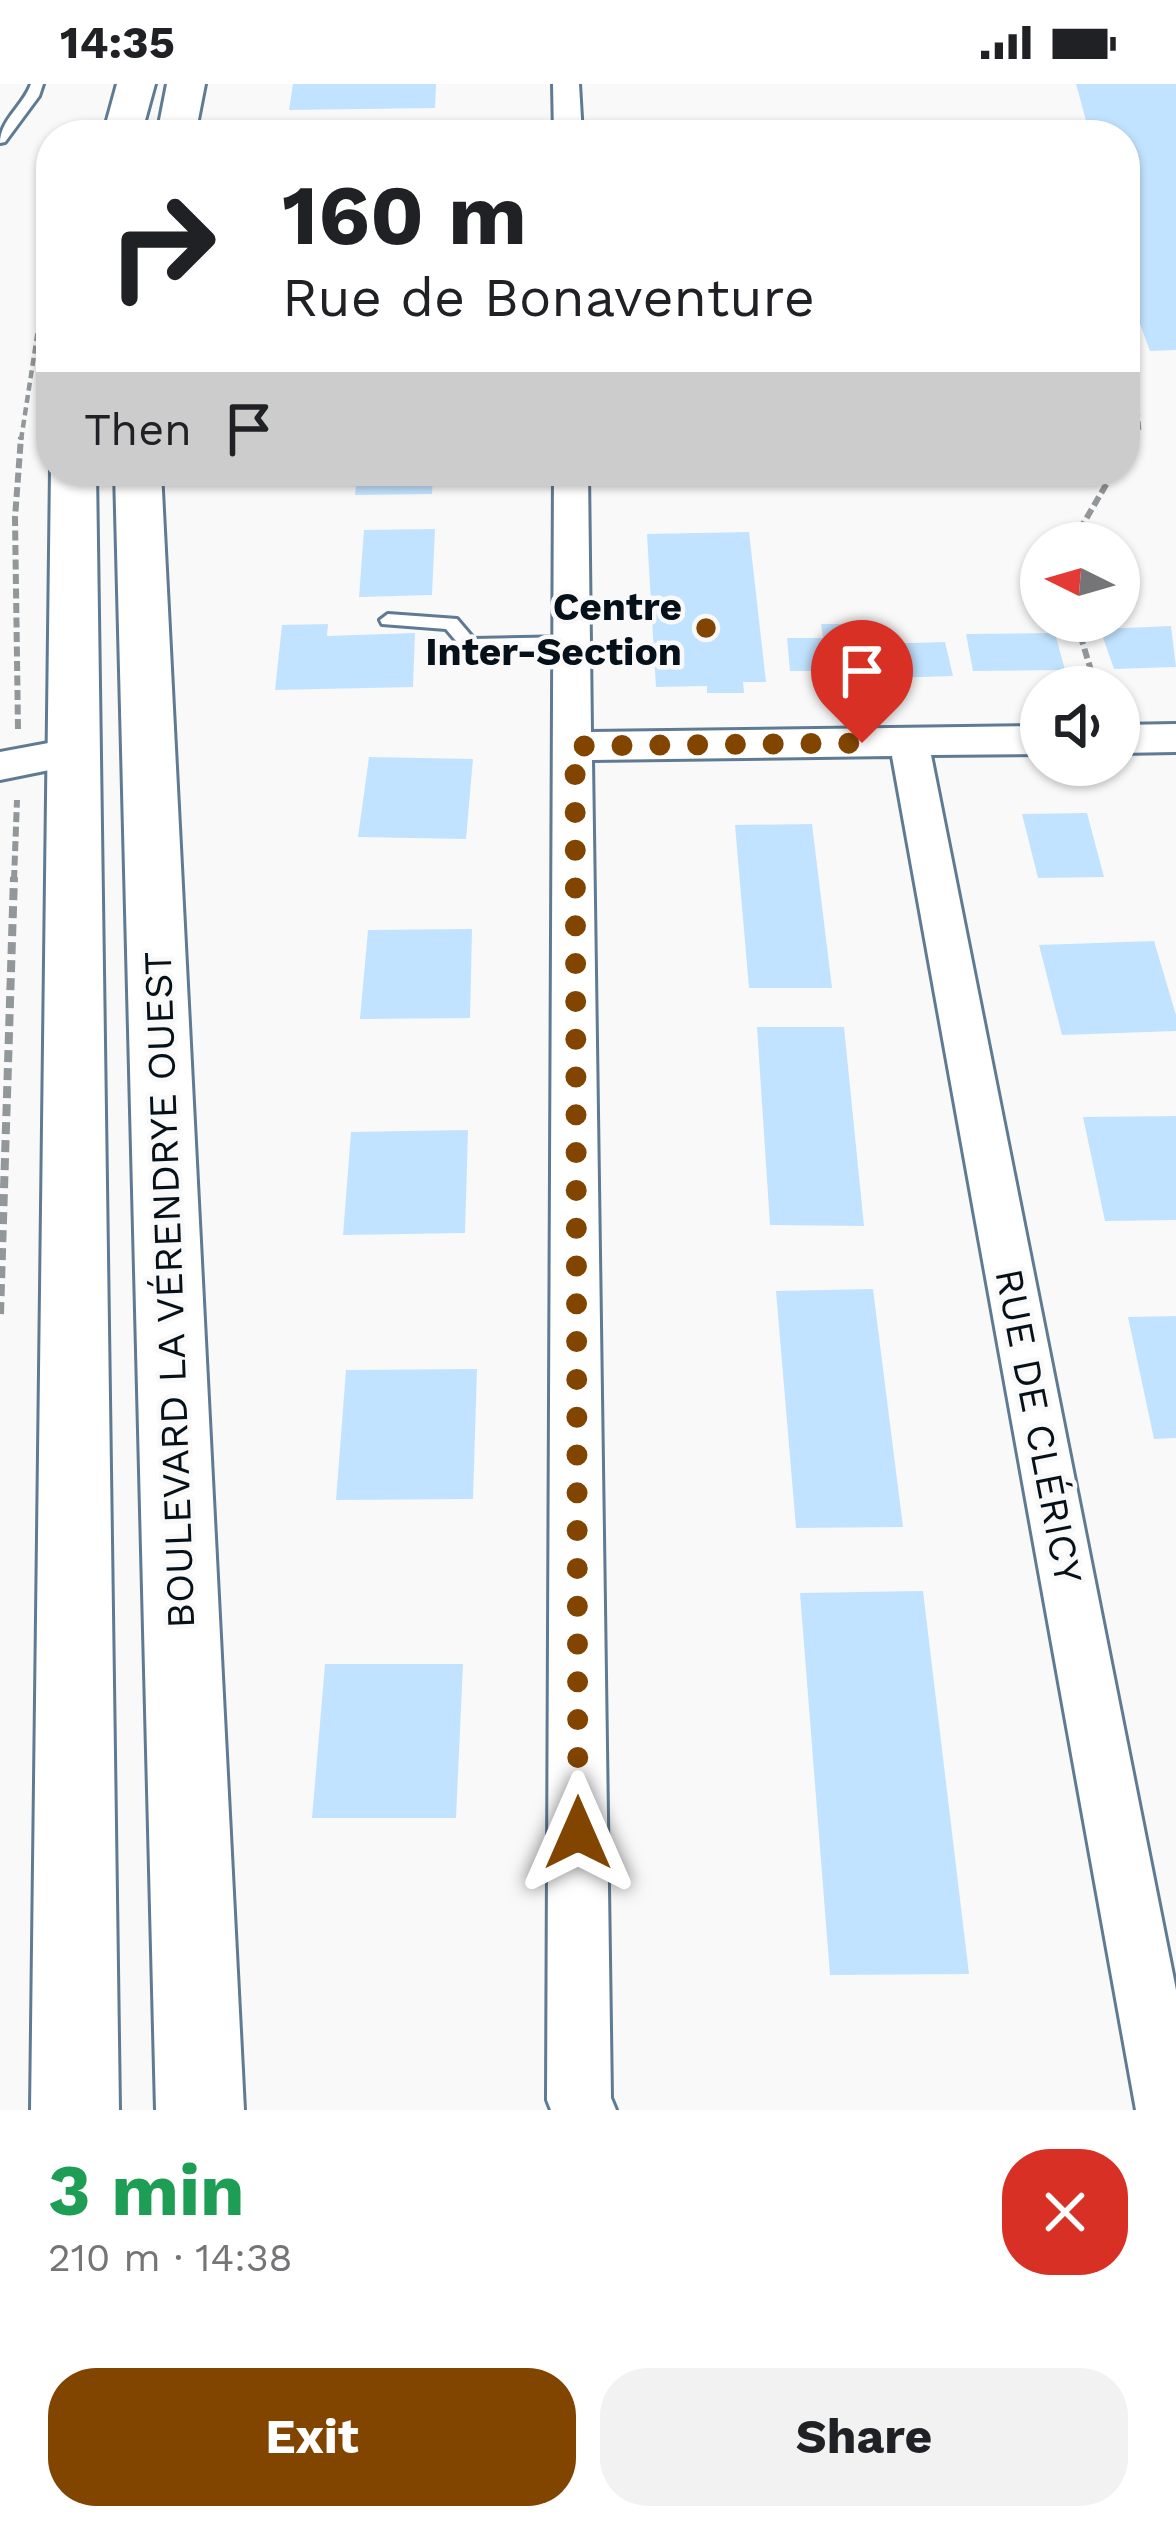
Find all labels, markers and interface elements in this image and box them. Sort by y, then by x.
text: 14:35 [60,16,175,69]
text: 160 m [282,166,527,264]
icon: right [84,168,240,324]
text: Rue de Bonaventure [282,266,815,329]
icon: arrive [216,396,282,462]
text: Then [84,403,192,456]
north arrow [1020,522,1140,642]
map controls [1020,522,1140,786]
place label: Centre Inter-Section [425,584,682,674]
marker: Centre Inter-Section [693,615,719,641]
pin [811,620,913,743]
icon: arrive [829,638,895,704]
button: sound [1020,666,1140,786]
street label: BOULEVARD LA VÉRENDRYE OUEST [135,951,203,1629]
street label: RUE DE CLÉRICY [986,1265,1092,1587]
position arrow [515,1770,641,1896]
text: 3 min [48,2148,245,2232]
button: close [1002,2149,1128,2275]
text: 210 m · 14:38 [48,2235,293,2280]
button: Exit [48,2368,576,2506]
button: Share [600,2368,1128,2506]

